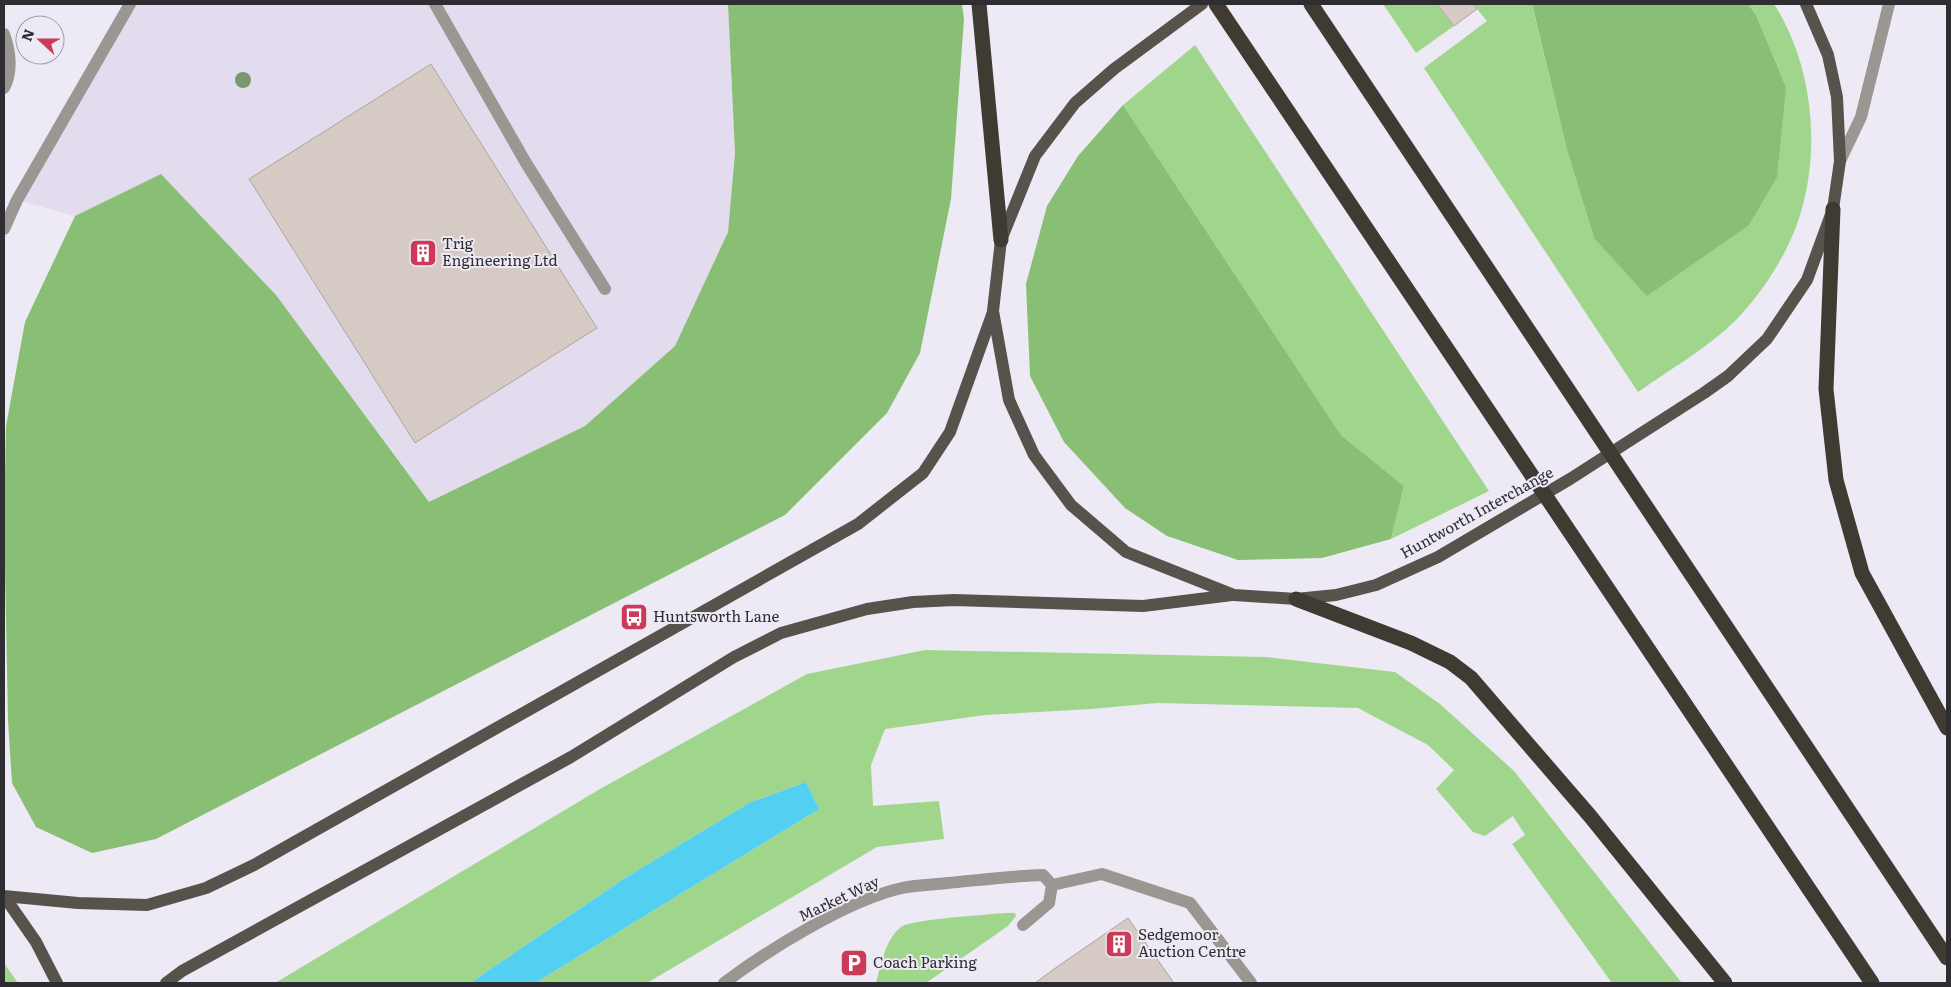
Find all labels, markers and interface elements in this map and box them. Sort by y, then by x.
north arrow [15,15,65,65]
text: N [15,26,38,44]
place label: Trig Engineering Ltd [442,231,558,271]
building icon: Trig Engineering Ltd [408,238,438,268]
street label: Huntworth Interchange [1396,460,1557,563]
bus stop icon: Huntsworth Lane [619,602,649,632]
place label: Huntsworth Lane [653,604,780,627]
street label: Market Way [794,869,883,926]
place label: Sedgemoor Auction Centre [1138,922,1246,962]
building icon: Sedgemoor Auction Centre [1104,929,1134,959]
parking icon: Coach Parking [839,948,869,978]
place label: Coach Parking [873,950,977,973]

